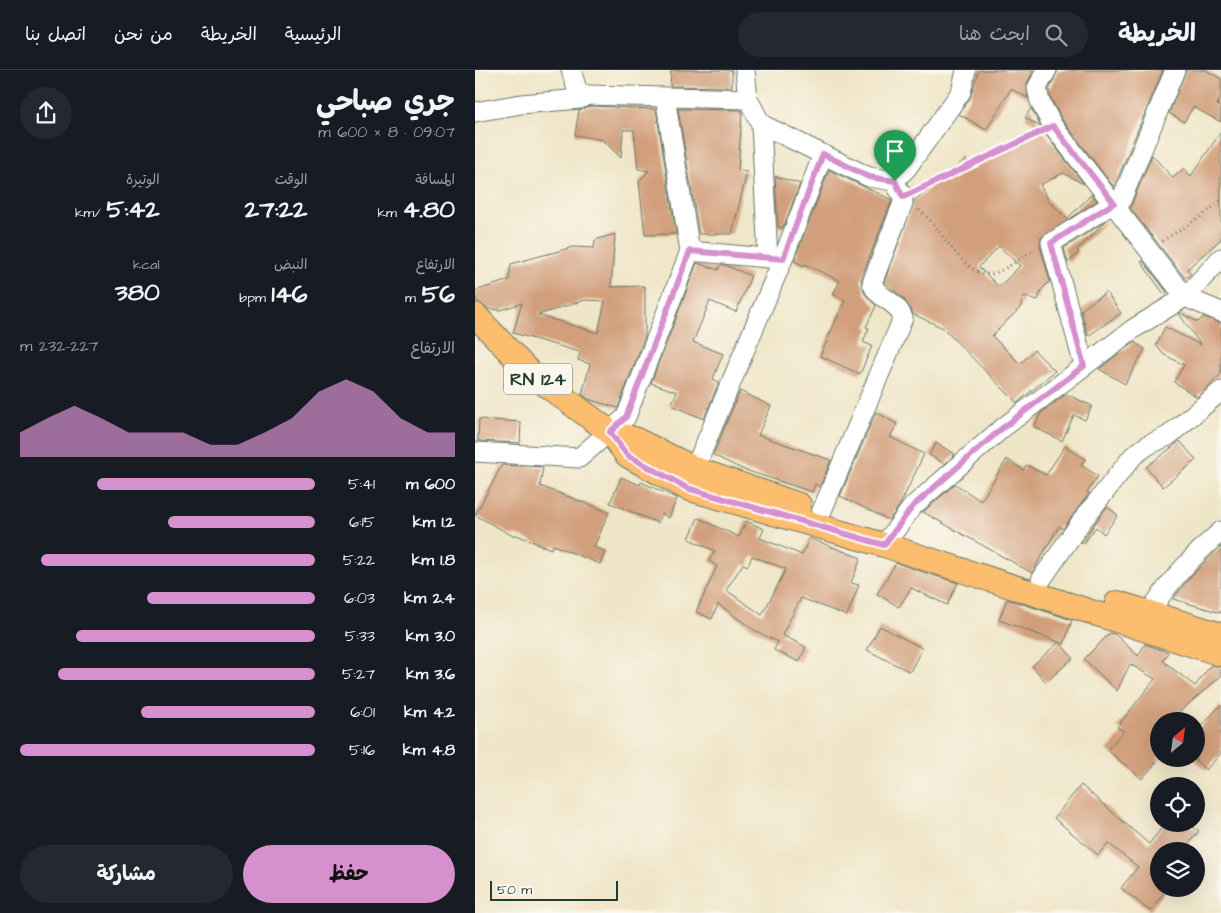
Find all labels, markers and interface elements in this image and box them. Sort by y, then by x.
search box [738,12,1088,57]
text: الخريطة [1118,17,1196,51]
text: ابحث هنا [959,21,1030,48]
icon: search [1042,21,1070,49]
text: اتصل بنا [25,22,86,47]
text: من نحن [114,22,173,47]
text: الخريطة [201,22,257,47]
text: الرئيسية [285,22,341,47]
text: جري صباحي [316,82,455,121]
button: share [20,87,72,139]
text: 09:07 · 8 × 600 m [318,121,455,143]
pin [874,130,916,181]
icon: arrive [881,137,909,165]
text: الوتيرة [126,170,160,190]
text: الوقت [275,170,307,190]
text: المسافة [415,170,455,190]
text: 5:42 [106,192,160,227]
text: 27:22 [245,192,307,227]
text: 4.80 [402,192,455,227]
text: /km [75,203,106,223]
text: km [377,203,402,223]
text: kcal [133,255,160,275]
text: النبض [274,255,307,275]
text: الارتفاع [416,255,455,275]
text: 380 [115,275,160,310]
text: 146 [271,277,307,312]
text: 56 [422,277,455,312]
text: bpm [239,288,271,308]
text: m [405,288,422,308]
text: 227–232 m [20,335,98,357]
text: الارتفاع [410,337,455,359]
road number: RN 124 [504,364,572,394]
text: 5:41 [348,473,375,495]
text: 600 m [406,473,455,495]
text: 6:15 [349,511,375,533]
text: 1.2 km [413,511,455,533]
text: 5:22 [343,549,375,571]
text: 1.8 km [412,549,455,571]
text: 6:03 [344,587,375,609]
text: 2.4 km [404,587,455,609]
text: 5:33 [345,625,375,647]
text: 3.0 km [406,625,455,647]
text: 5:27 [342,663,375,685]
text: 3.6 km [406,663,455,685]
text: 6:01 [350,701,375,723]
text: 4.2 km [404,701,455,723]
north arrow [1150,712,1205,768]
map controls [1150,712,1205,897]
text: 5:16 [349,739,375,761]
text: 4.8 km [403,739,455,761]
button: locate [1150,777,1205,832]
button: layers [1150,842,1205,897]
button: مشاركة [20,845,233,903]
button: حفظ [243,845,455,903]
scale bar [490,878,617,901]
text: 50 m [497,880,532,900]

